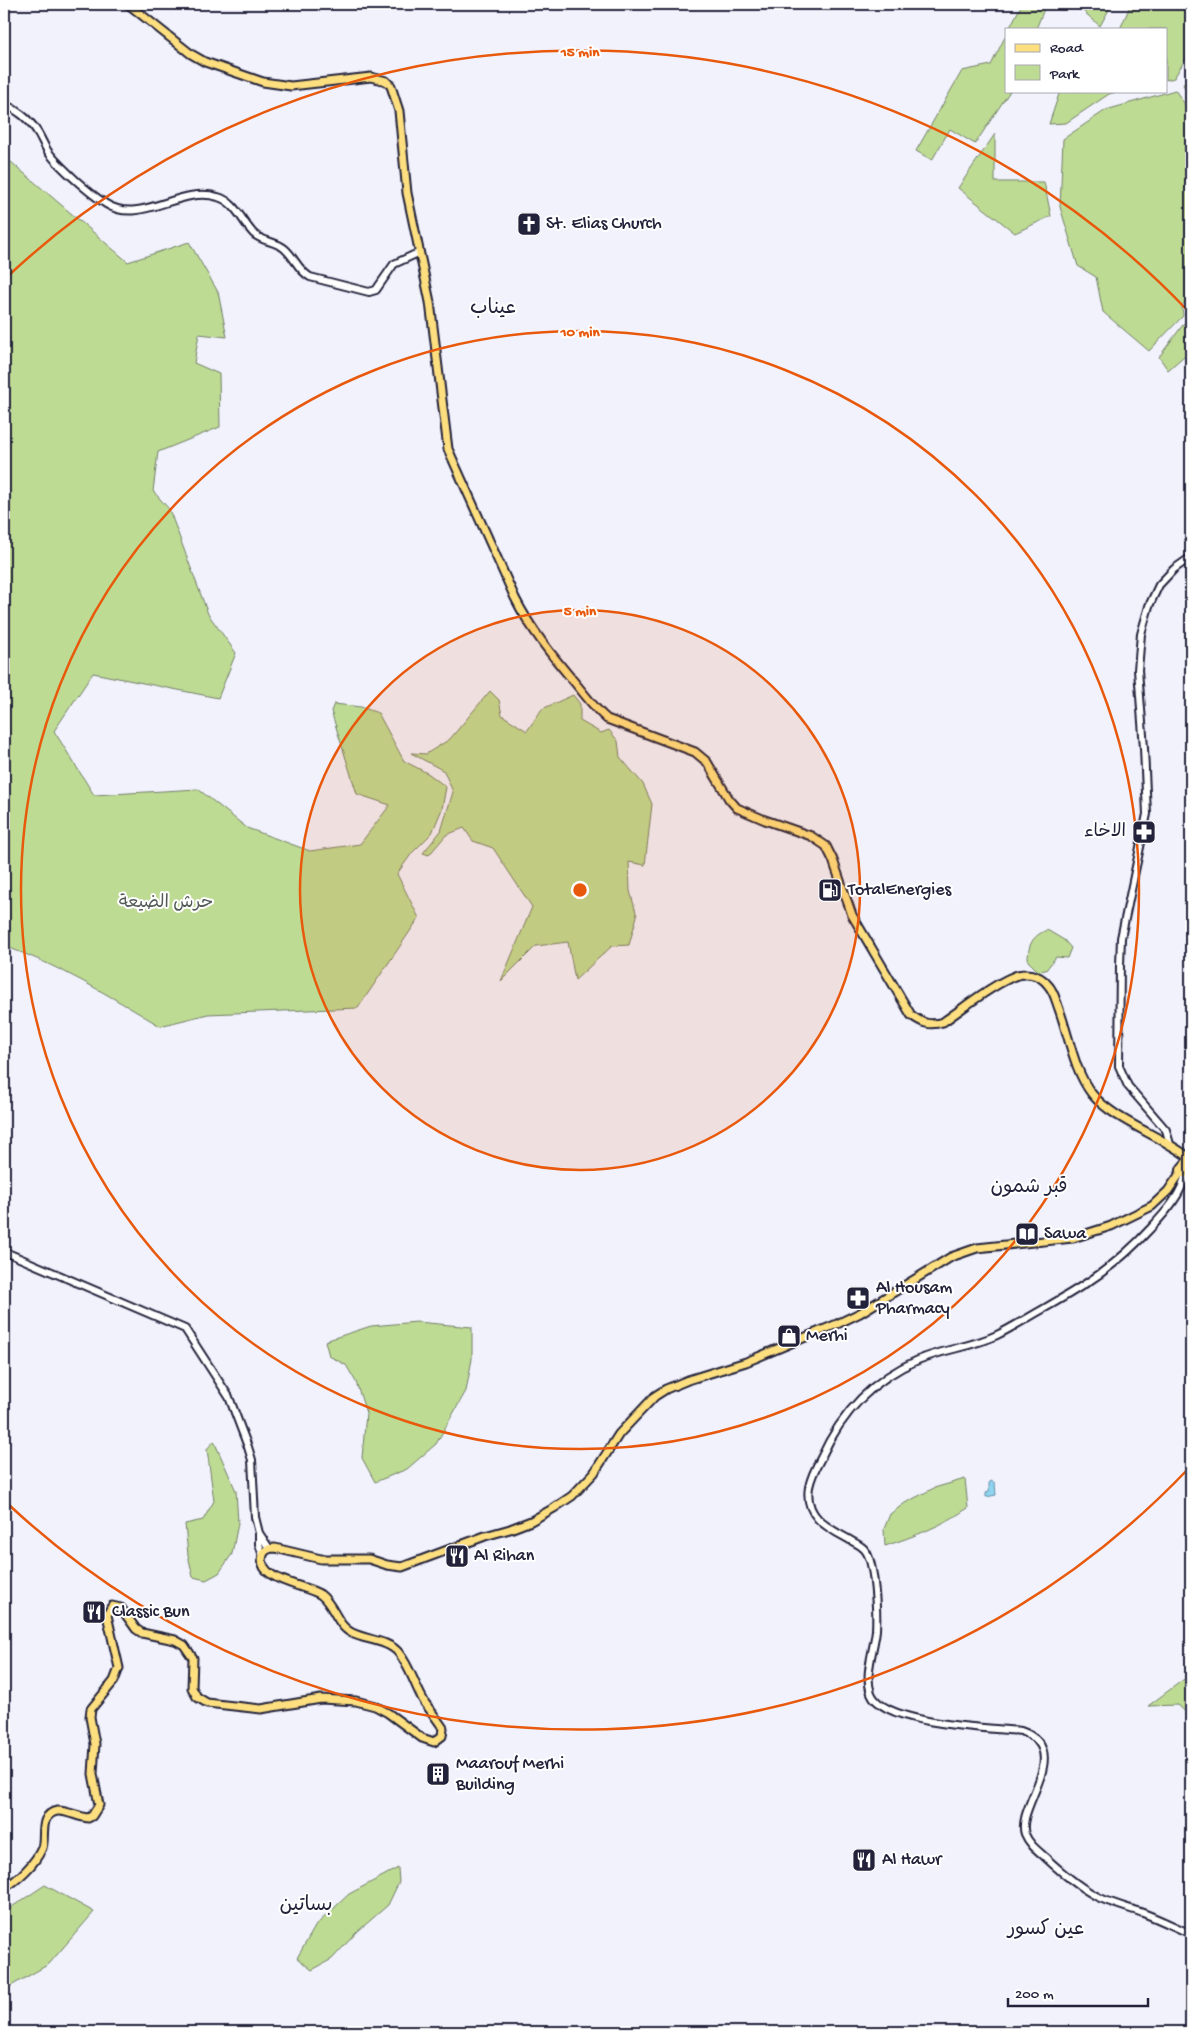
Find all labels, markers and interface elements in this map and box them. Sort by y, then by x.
legend [1005,28,1168,92]
text: Road [1050,40,1084,58]
text: 15 min [560,44,600,62]
text: Park [1049,66,1080,84]
church icon: St. Elias Church [516,211,542,237]
place label: St. Elias Church [546,214,662,235]
district label: عيناب [470,297,516,321]
text: 10 min [559,324,600,342]
text: 5 min [564,603,597,621]
pharmacy icon: الاخاء [1131,819,1157,845]
place label: الاخاء [1084,822,1126,843]
fuel station icon: TotalEnergies [817,877,843,903]
place label: TotalEnergies [847,880,952,901]
centre of rings [571,881,589,899]
park label: حرش الضيعة [119,893,213,914]
district label: قبر شمون [990,1176,1068,1200]
library icon: Sawa [1014,1221,1040,1247]
place label: Sawa [1044,1224,1087,1245]
place label: Al Housam Pharmacy [875,1278,953,1320]
pharmacy icon: Al Housam Pharmacy [845,1285,871,1311]
shop icon: Merhi [776,1323,802,1349]
place label: Merhi [806,1326,848,1347]
restaurant icon: Al Rihan [444,1543,470,1569]
place label: Al Rihan [474,1546,535,1567]
restaurant icon: Classic Bun [81,1599,107,1625]
place label: Classic Bun [112,1602,190,1623]
place label: Maarouf Merhi Building [455,1754,564,1796]
building icon: Maarouf Merhi Building [425,1761,451,1787]
restaurant icon: Al Hawr [851,1847,877,1873]
place label: Al Hawr [882,1850,943,1871]
district label: بساتين [280,1894,332,1918]
district label: عين كسور [1006,1918,1084,1942]
scale bar [1008,1976,1148,2008]
text: 200 m [1015,1986,1054,2004]

